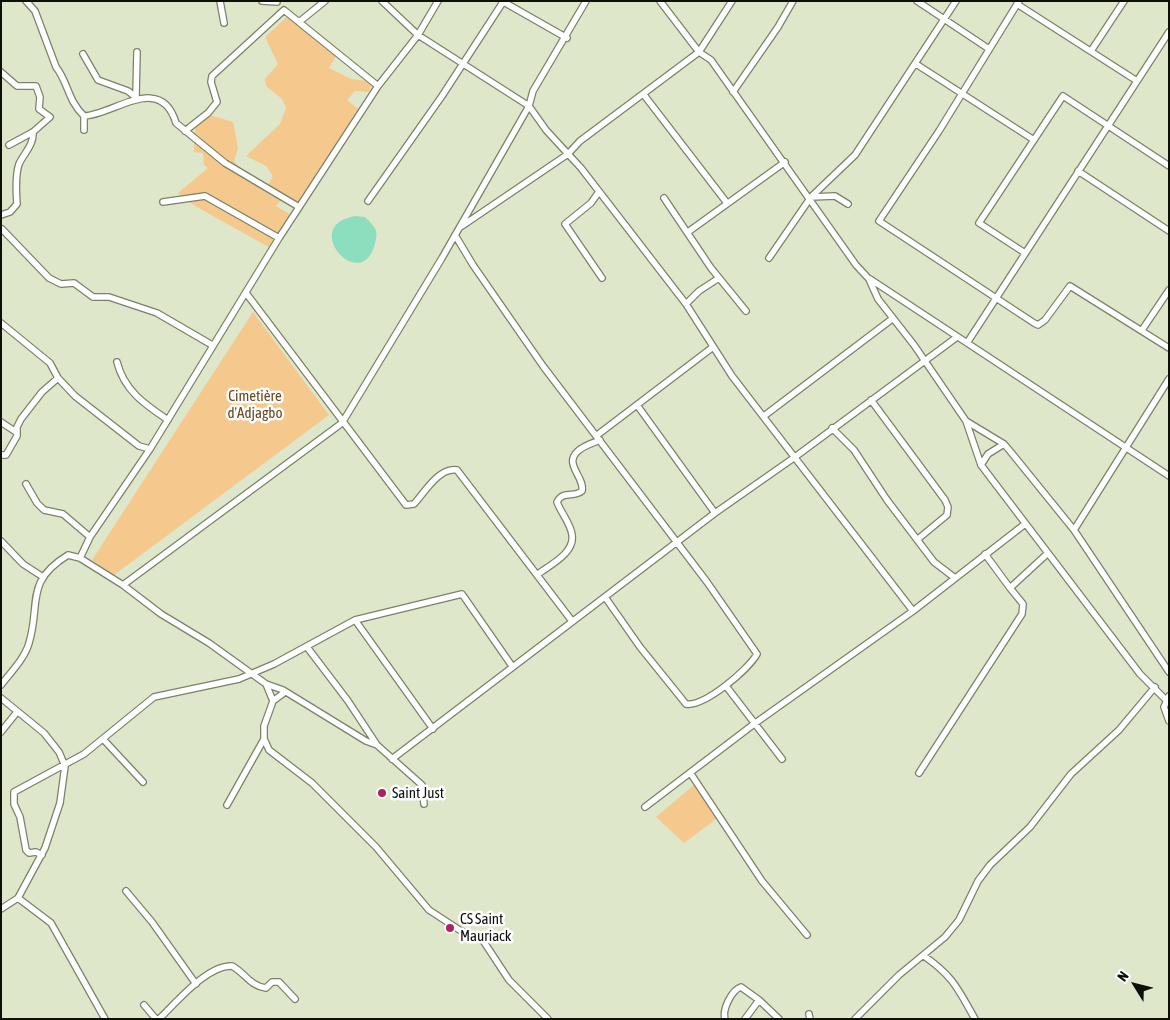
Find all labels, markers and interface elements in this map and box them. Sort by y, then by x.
park label: Cimetière d'Adjagbo [227,387,283,422]
place label: Saint Just [392,784,444,802]
marker: Saint Just [376,787,388,799]
place label: CS Saint Mauriack [460,910,511,945]
marker: CS Saint Mauriack [444,922,456,934]
north arrow [1110,960,1160,1010]
text: N [1114,968,1132,984]

